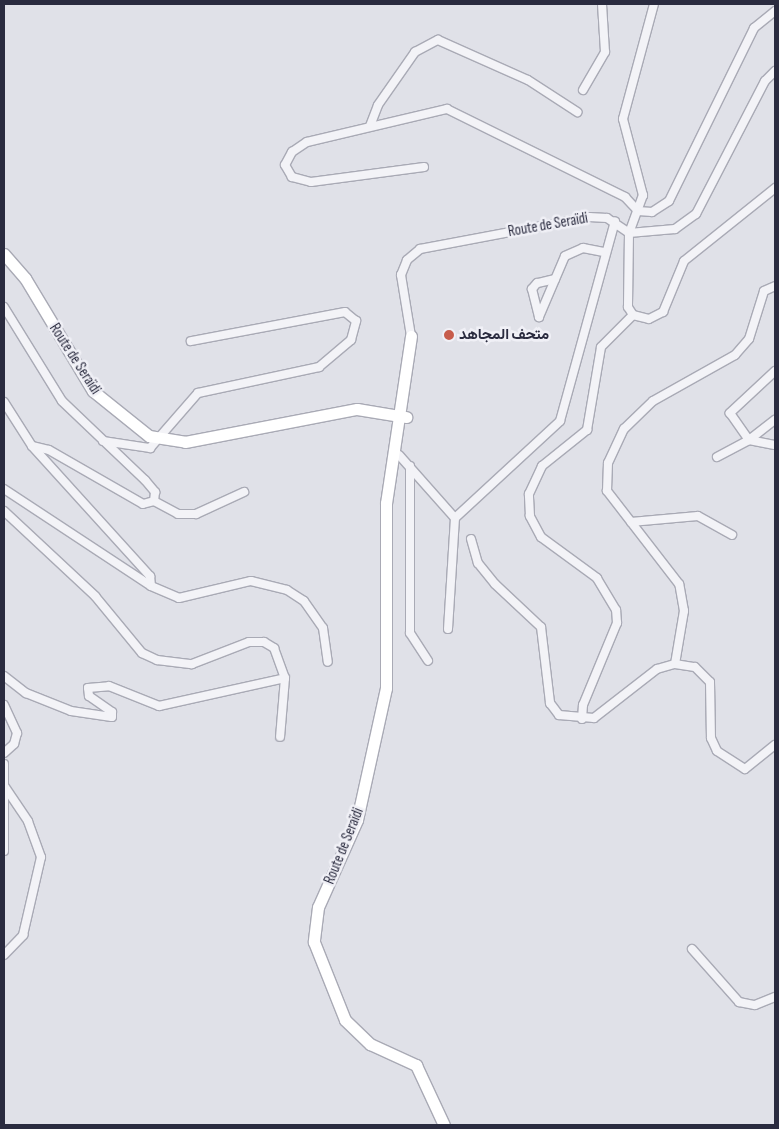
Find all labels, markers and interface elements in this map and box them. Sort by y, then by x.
street label: Route de Seraïdi [507,209,589,241]
street label: Route de Seraïdi [45,320,105,398]
place label: متحف المجاهد [459,326,549,344]
marker: متحف المجاهد [443,329,455,341]
street label: Route de Seraïdi [321,805,367,887]

